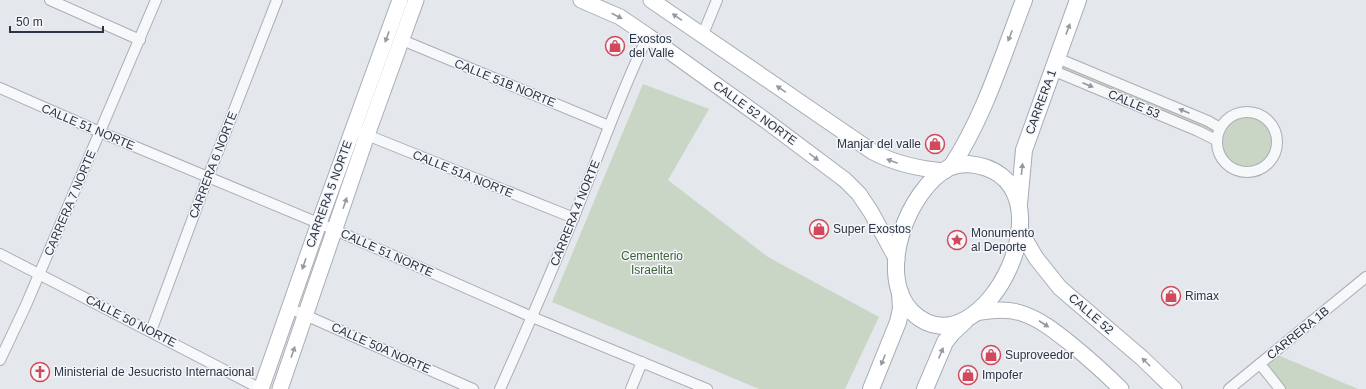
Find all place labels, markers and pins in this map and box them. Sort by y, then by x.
place label: Exostos del Valle [629,32,674,60]
shop icon: Exostos del Valle [604,35,626,57]
shop icon: Manjar del valle [924,133,946,155]
place label: Manjar del valle [837,137,921,151]
shop icon: Super Exostos [808,218,830,240]
place label: Super Exostos [833,222,911,236]
place label: Monumento al Deporte [971,226,1035,254]
place icon: Monumento al Deporte [946,229,968,251]
shop icon: Rimax [1160,285,1182,307]
place label: Rimax [1185,289,1219,303]
shop icon: Suproveedor [980,344,1002,366]
place label: Suproveedor [1005,348,1074,362]
church icon: Ministerial de Jesucristo Internacional [29,361,51,383]
shop icon: Impofer [957,364,979,386]
place label: Ministerial de Jesucristo Internacional [54,365,254,379]
place label: Impofer [982,368,1023,382]

